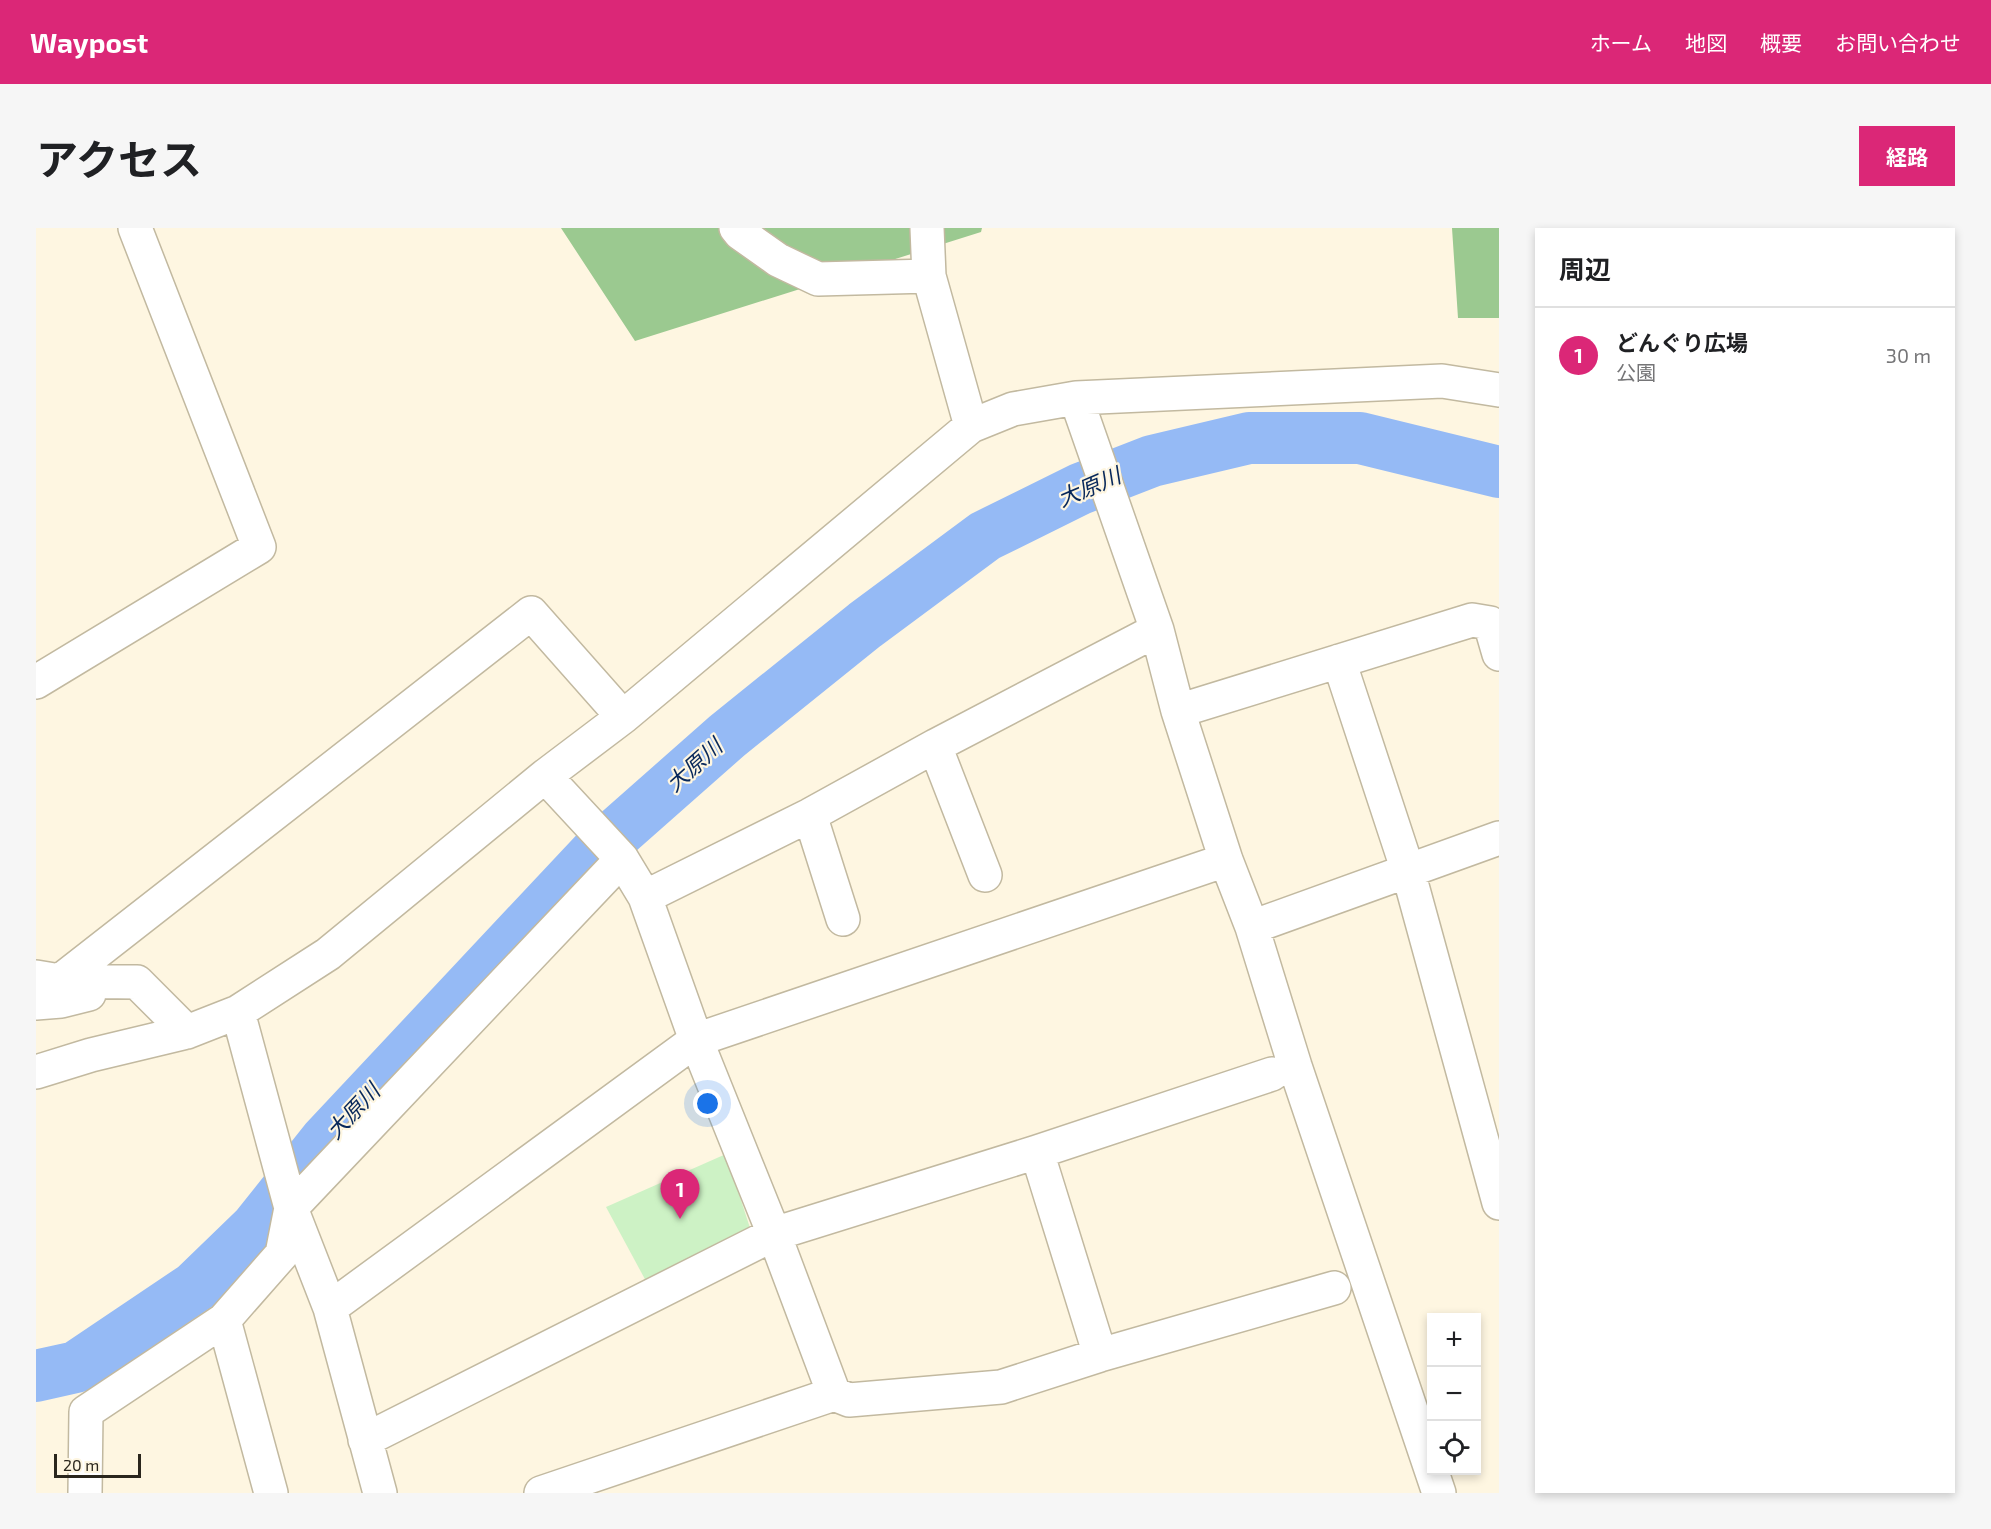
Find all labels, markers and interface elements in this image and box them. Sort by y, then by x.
text: Waypost [30,25,148,59]
text: ホーム [1590,30,1652,55]
text: 地図 [1685,30,1727,55]
text: 概要 [1760,30,1802,55]
text: お問い合わせ [1835,30,1961,55]
button: 経路 [1859,126,1955,186]
text: アクセス [36,133,202,183]
text: 周辺 [1559,253,1611,284]
text: どんぐり広場 [1616,329,1748,355]
text: 1 [1574,343,1583,367]
text: 30 m [1886,343,1931,367]
text: 公園 [1616,360,1656,384]
water label: 大原川 [1053,460,1126,511]
water label: 大原川 [660,731,728,796]
water label: 大原川 [320,1076,386,1143]
your location [693,1089,722,1118]
pin: 1 [660,1170,700,1219]
map controls [1427,1313,1481,1475]
button: + [1427,1313,1481,1367]
button: − [1427,1367,1481,1421]
button: locate [1427,1421,1481,1475]
scale bar [54,1451,141,1478]
text: 20 m [63,1455,99,1474]

